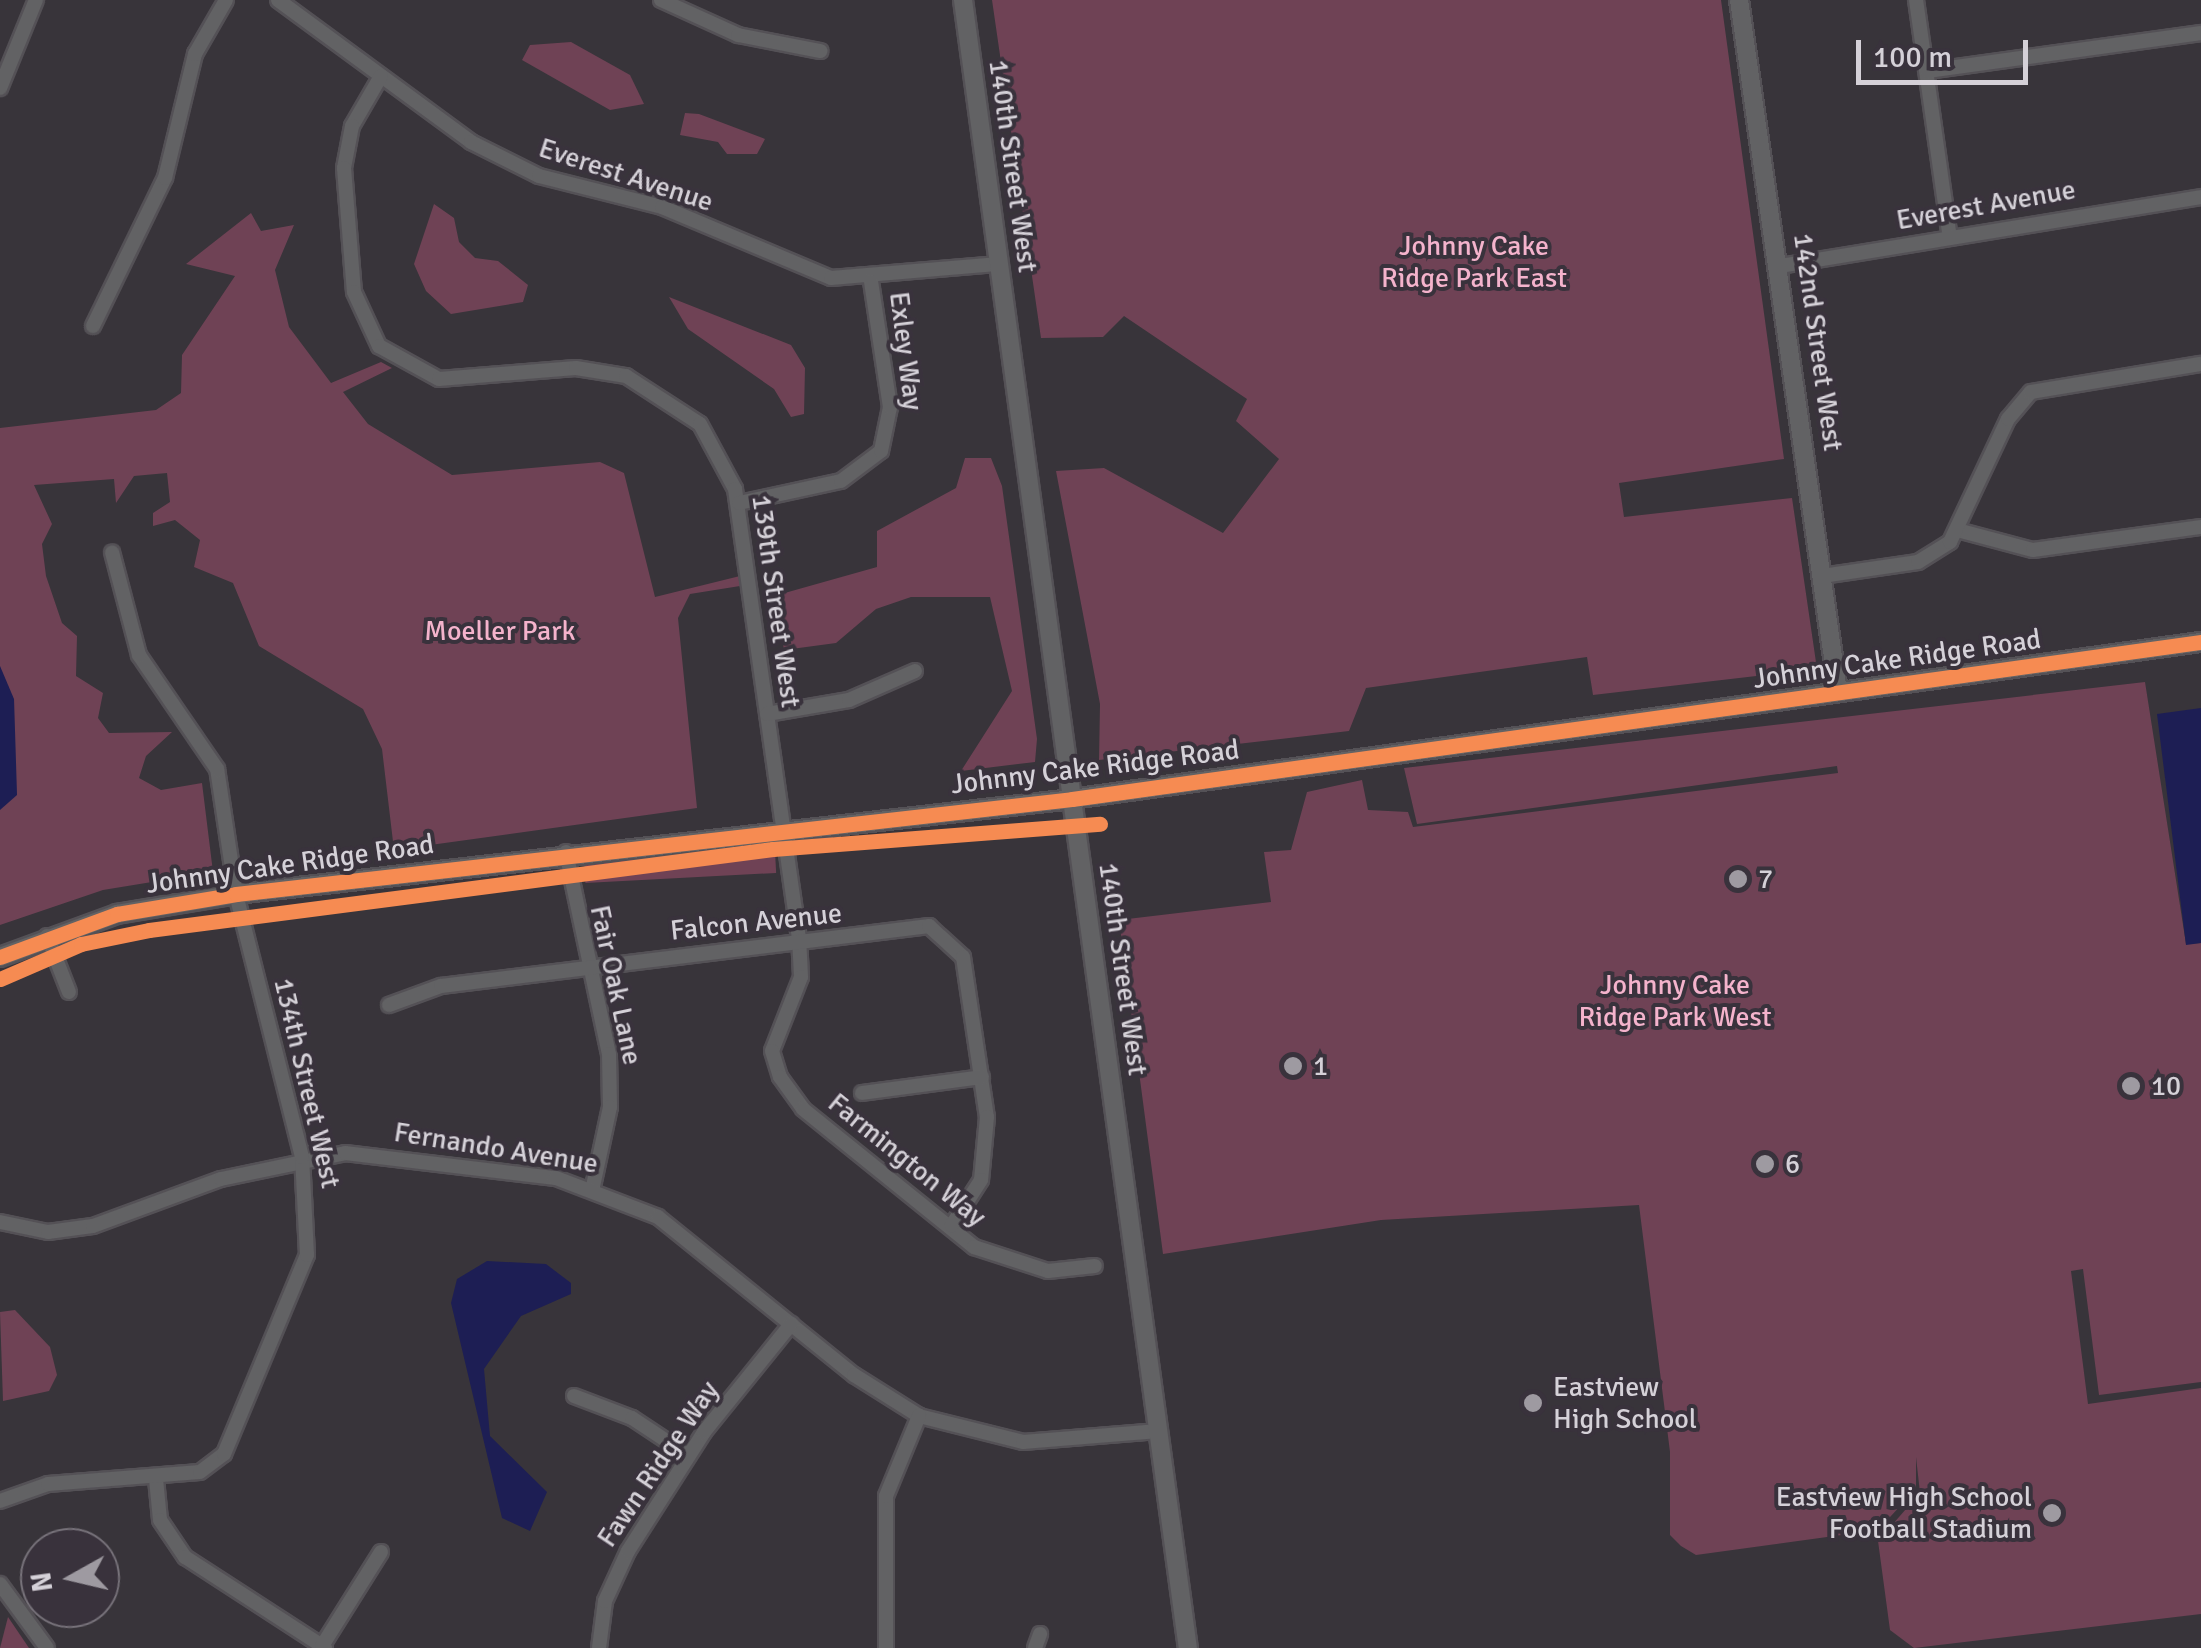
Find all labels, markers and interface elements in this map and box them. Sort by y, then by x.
scale bar [1861,20,2034,82]
text: 100 m [1873,39,1952,76]
street label: 140th Street West [981,57,1045,275]
street label: Everest Avenue [535,131,717,219]
street label: Everest Avenue [1894,173,2078,237]
park label: Johnny Cake Ridge Park East [1381,229,1567,295]
street label: 142nd Street West [1786,231,1850,453]
street label: Exley Way [882,290,930,412]
street label: 139th Street West [744,492,808,710]
park label: Moeller Park [424,614,576,648]
street label: Johnny Cake Ridge Road [1751,622,2043,696]
street label: Johnny Cake Ridge Road [949,733,1241,801]
street label: Johnny Cake Ridge Road [144,827,436,901]
street label: 140th Street West [1091,860,1155,1078]
place label: 7 [1758,862,1773,896]
marker: 7 [1727,868,1749,890]
street label: Falcon Avenue [669,896,843,948]
street label: Fair Oak Lane [583,902,649,1068]
park label: Johnny Cake Ridge Park West [1579,968,1771,1034]
street label: 134th Street West [267,975,347,1191]
place label: 1 [1313,1049,1328,1083]
marker: 1 [1282,1055,1304,1077]
place label: 10 [2151,1069,2181,1103]
marker: 10 [2120,1075,2142,1097]
street label: Farmington Way [821,1086,993,1234]
street label: Fernando Avenue [392,1115,600,1181]
place label: 6 [1785,1147,1800,1181]
marker: 6 [1754,1153,1776,1175]
place label: Eastview High School [1553,1370,1697,1436]
street label: Fawn Ridge Way [590,1375,726,1553]
marker: Eastview High School [1522,1392,1544,1414]
place label: Eastview High School Football Stadium [1776,1480,2032,1546]
marker: Eastview High School Football Stadium [2041,1502,2063,1524]
north arrow [20,1528,120,1628]
text: N [24,1570,60,1594]

